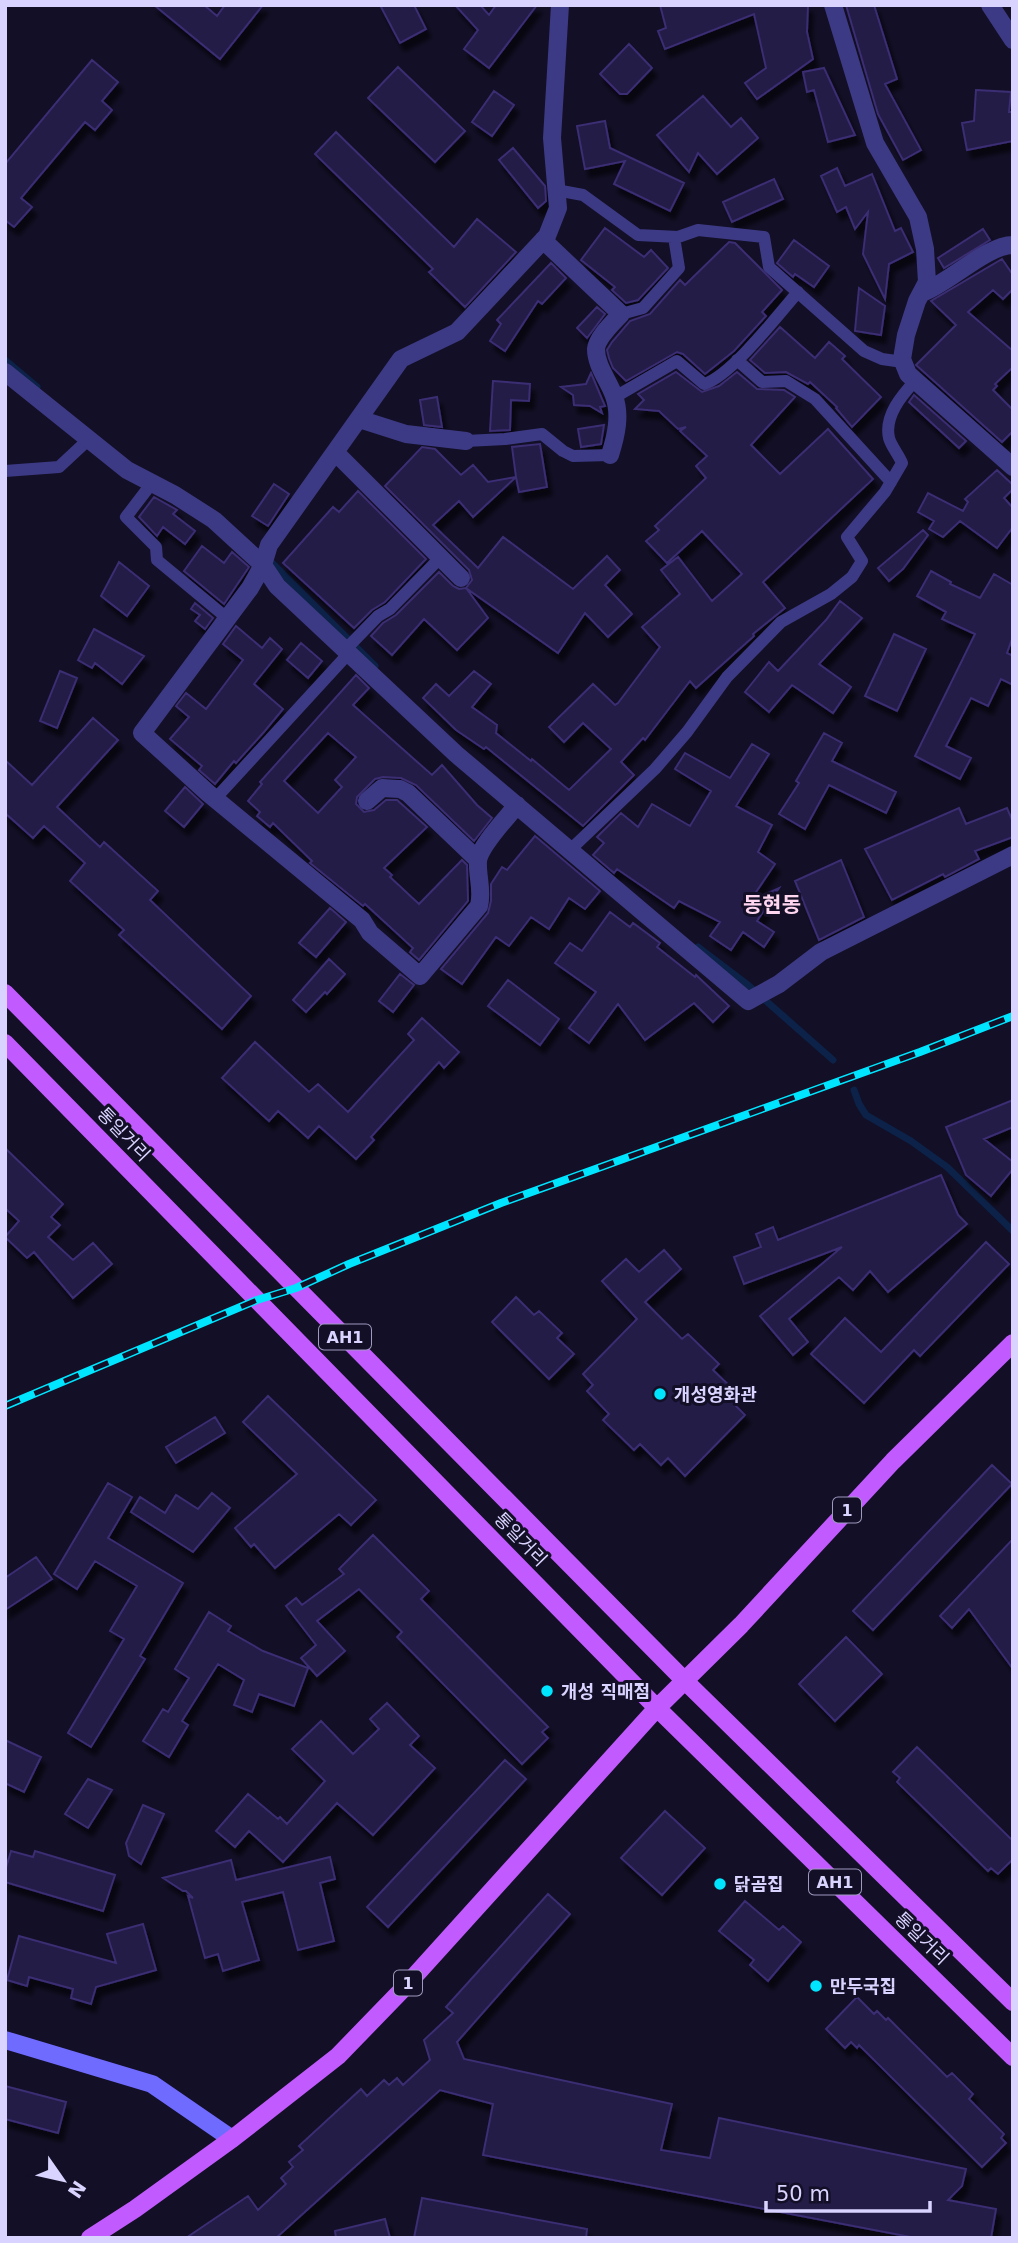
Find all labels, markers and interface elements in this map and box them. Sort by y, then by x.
district label: 동현동 [743,893,801,917]
street label: 통일거리 [93,1103,155,1165]
road number: AH1 [319,1324,371,1350]
place label: 개성영화관 [674,1384,757,1405]
marker: 개성영화관 [652,1386,668,1402]
road number: 1 [833,1498,861,1522]
street label: 통일거리 [490,1508,552,1570]
place label: 개성 직매점 [561,1681,650,1702]
marker: 개성 직매점 [539,1683,555,1699]
road number: AH1 [809,1870,861,1894]
place label: 닭곰집 [734,1874,784,1895]
marker: 닭곰집 [712,1876,728,1892]
street label: 통일거리 [891,1907,953,1969]
road number: 1 [394,1970,422,1996]
place label: 만두국집 [830,1976,896,1997]
marker: 만두국집 [808,1978,824,1994]
north arrow [28,2145,98,2215]
scale bar [766,2170,930,2214]
text: N [64,2177,91,2202]
text: 50 m [776,2182,830,2206]

